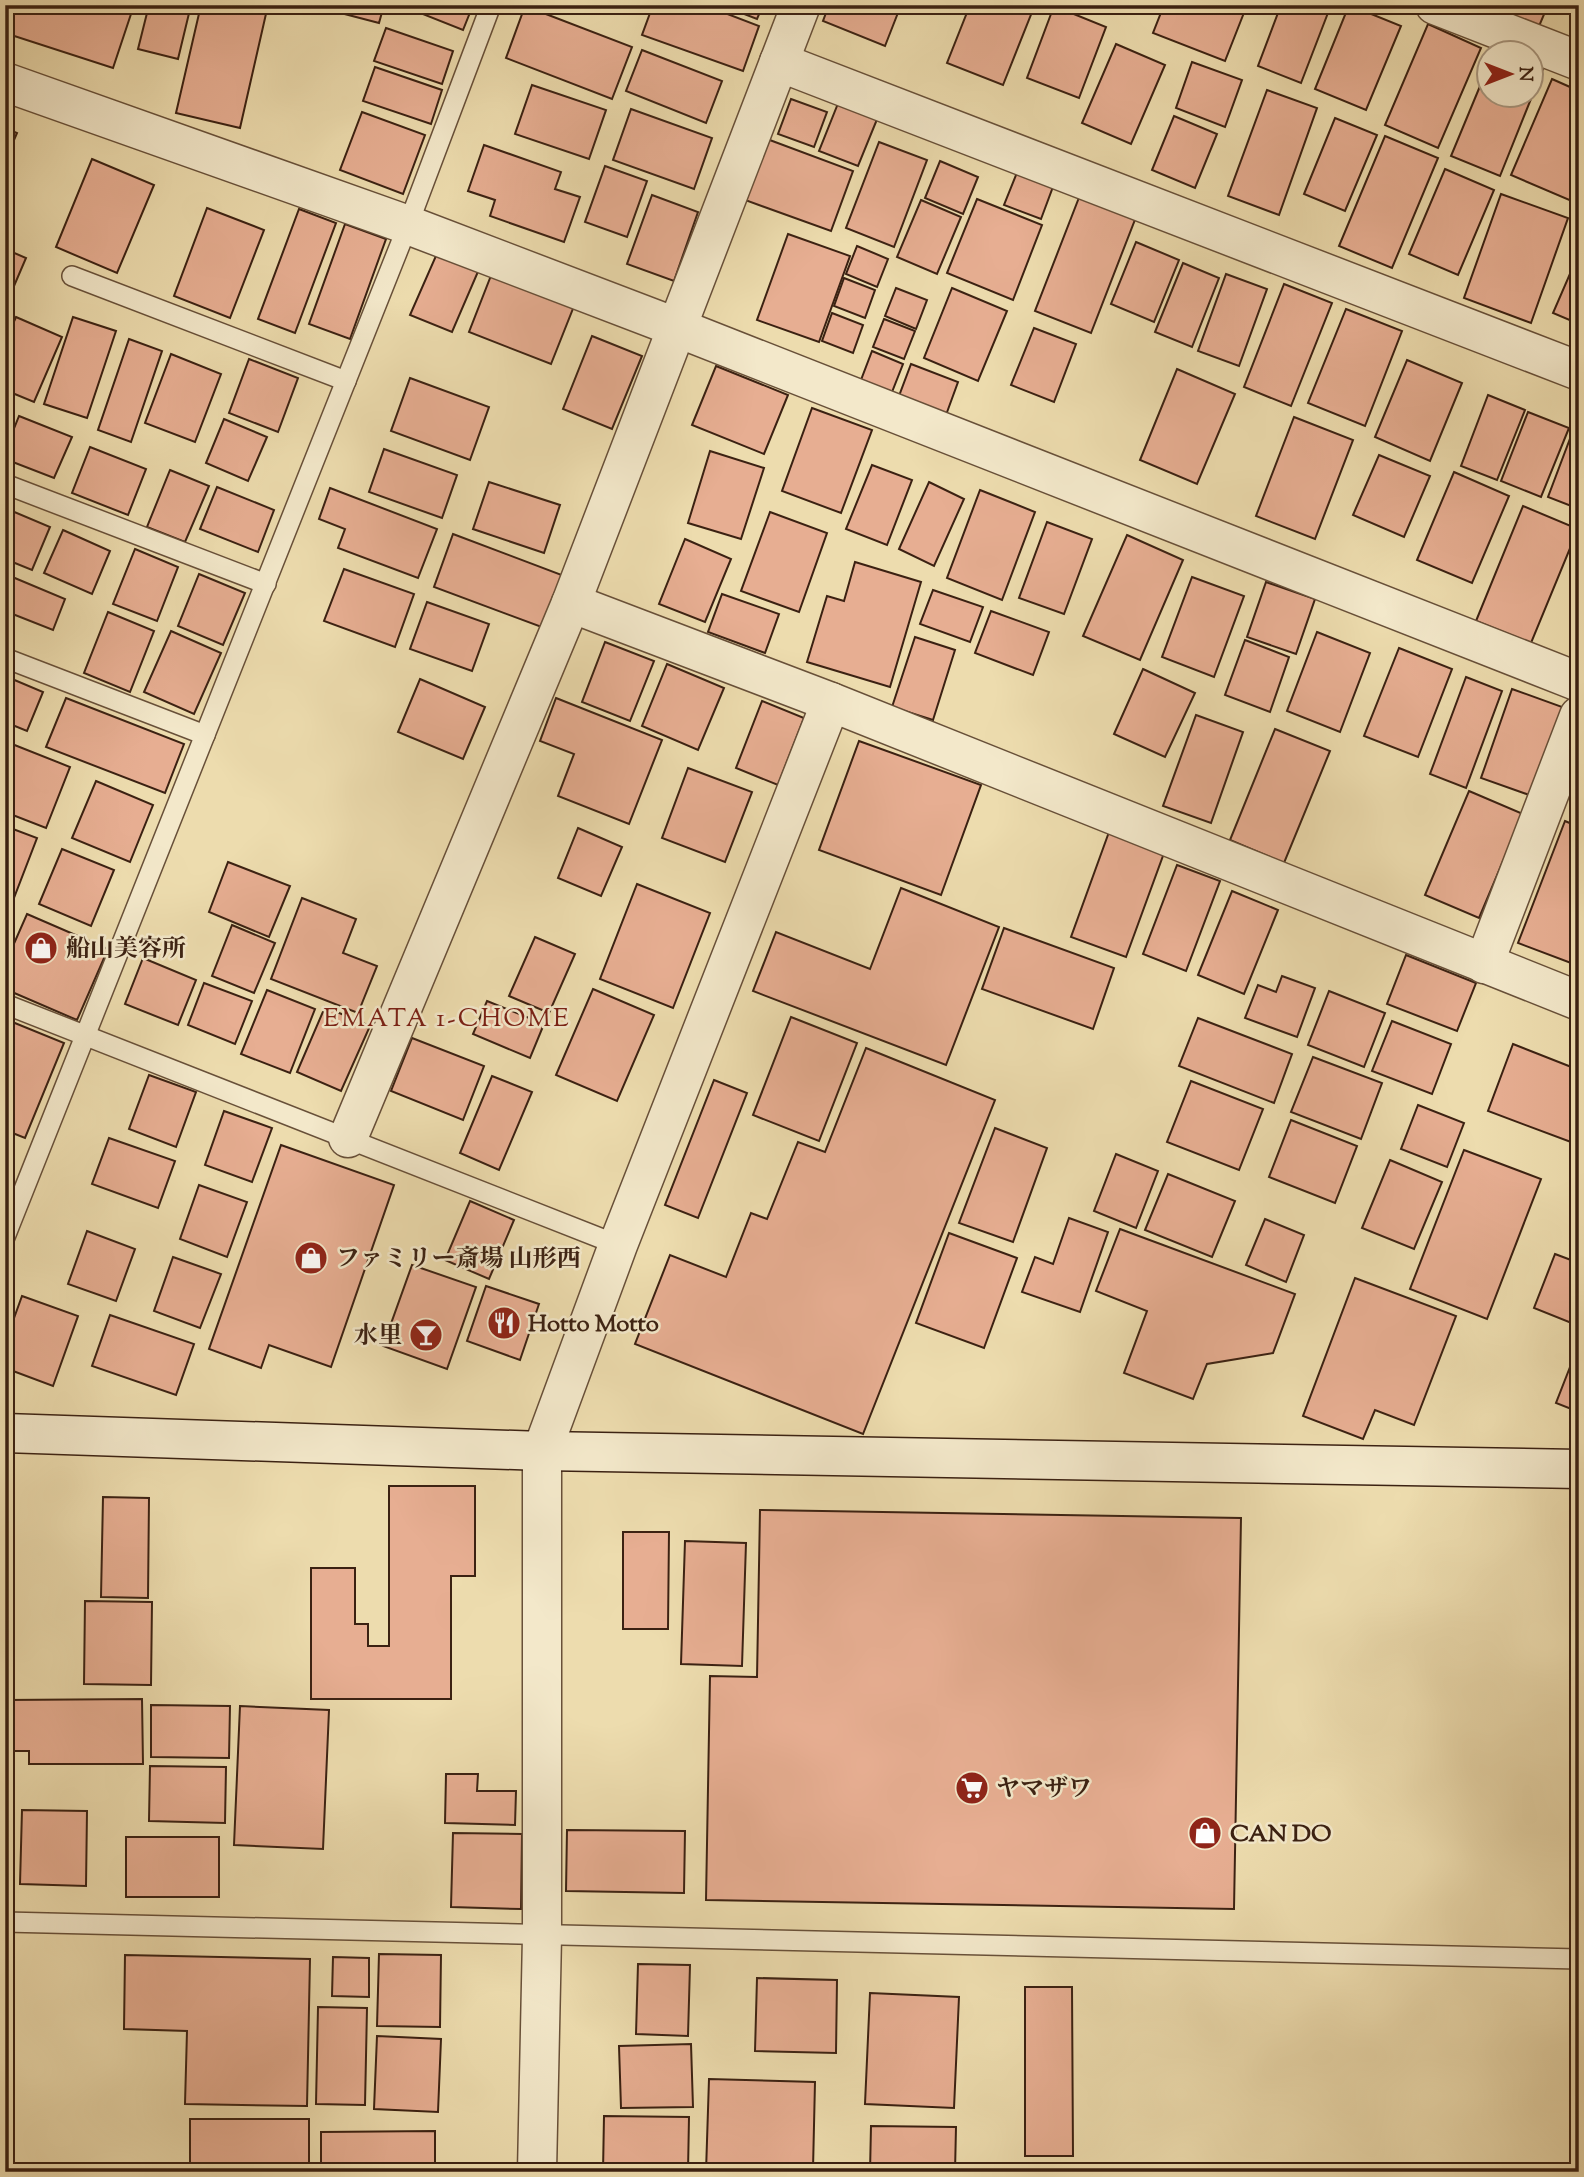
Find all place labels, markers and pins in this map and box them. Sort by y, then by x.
shop icon: 船山美容所 [22,929,60,967]
place label: 船山美容所 [66,933,186,967]
shop icon: ファミリー斎場 山形西 [292,1239,330,1277]
place label: ファミリー斎場 山形西 [336,1243,581,1277]
restaurant icon: Hotto Motto [485,1304,523,1342]
place label: Hotto Motto [528,1308,659,1342]
bar icon: 水里 [407,1316,445,1354]
place label: 水里 [354,1320,402,1354]
supermarket icon: ヤマザワ [953,1769,991,1807]
place label: ヤマザワ [996,1773,1092,1807]
shop icon: CAN DO [1186,1814,1224,1852]
place label: CAN DO [1230,1818,1332,1852]

